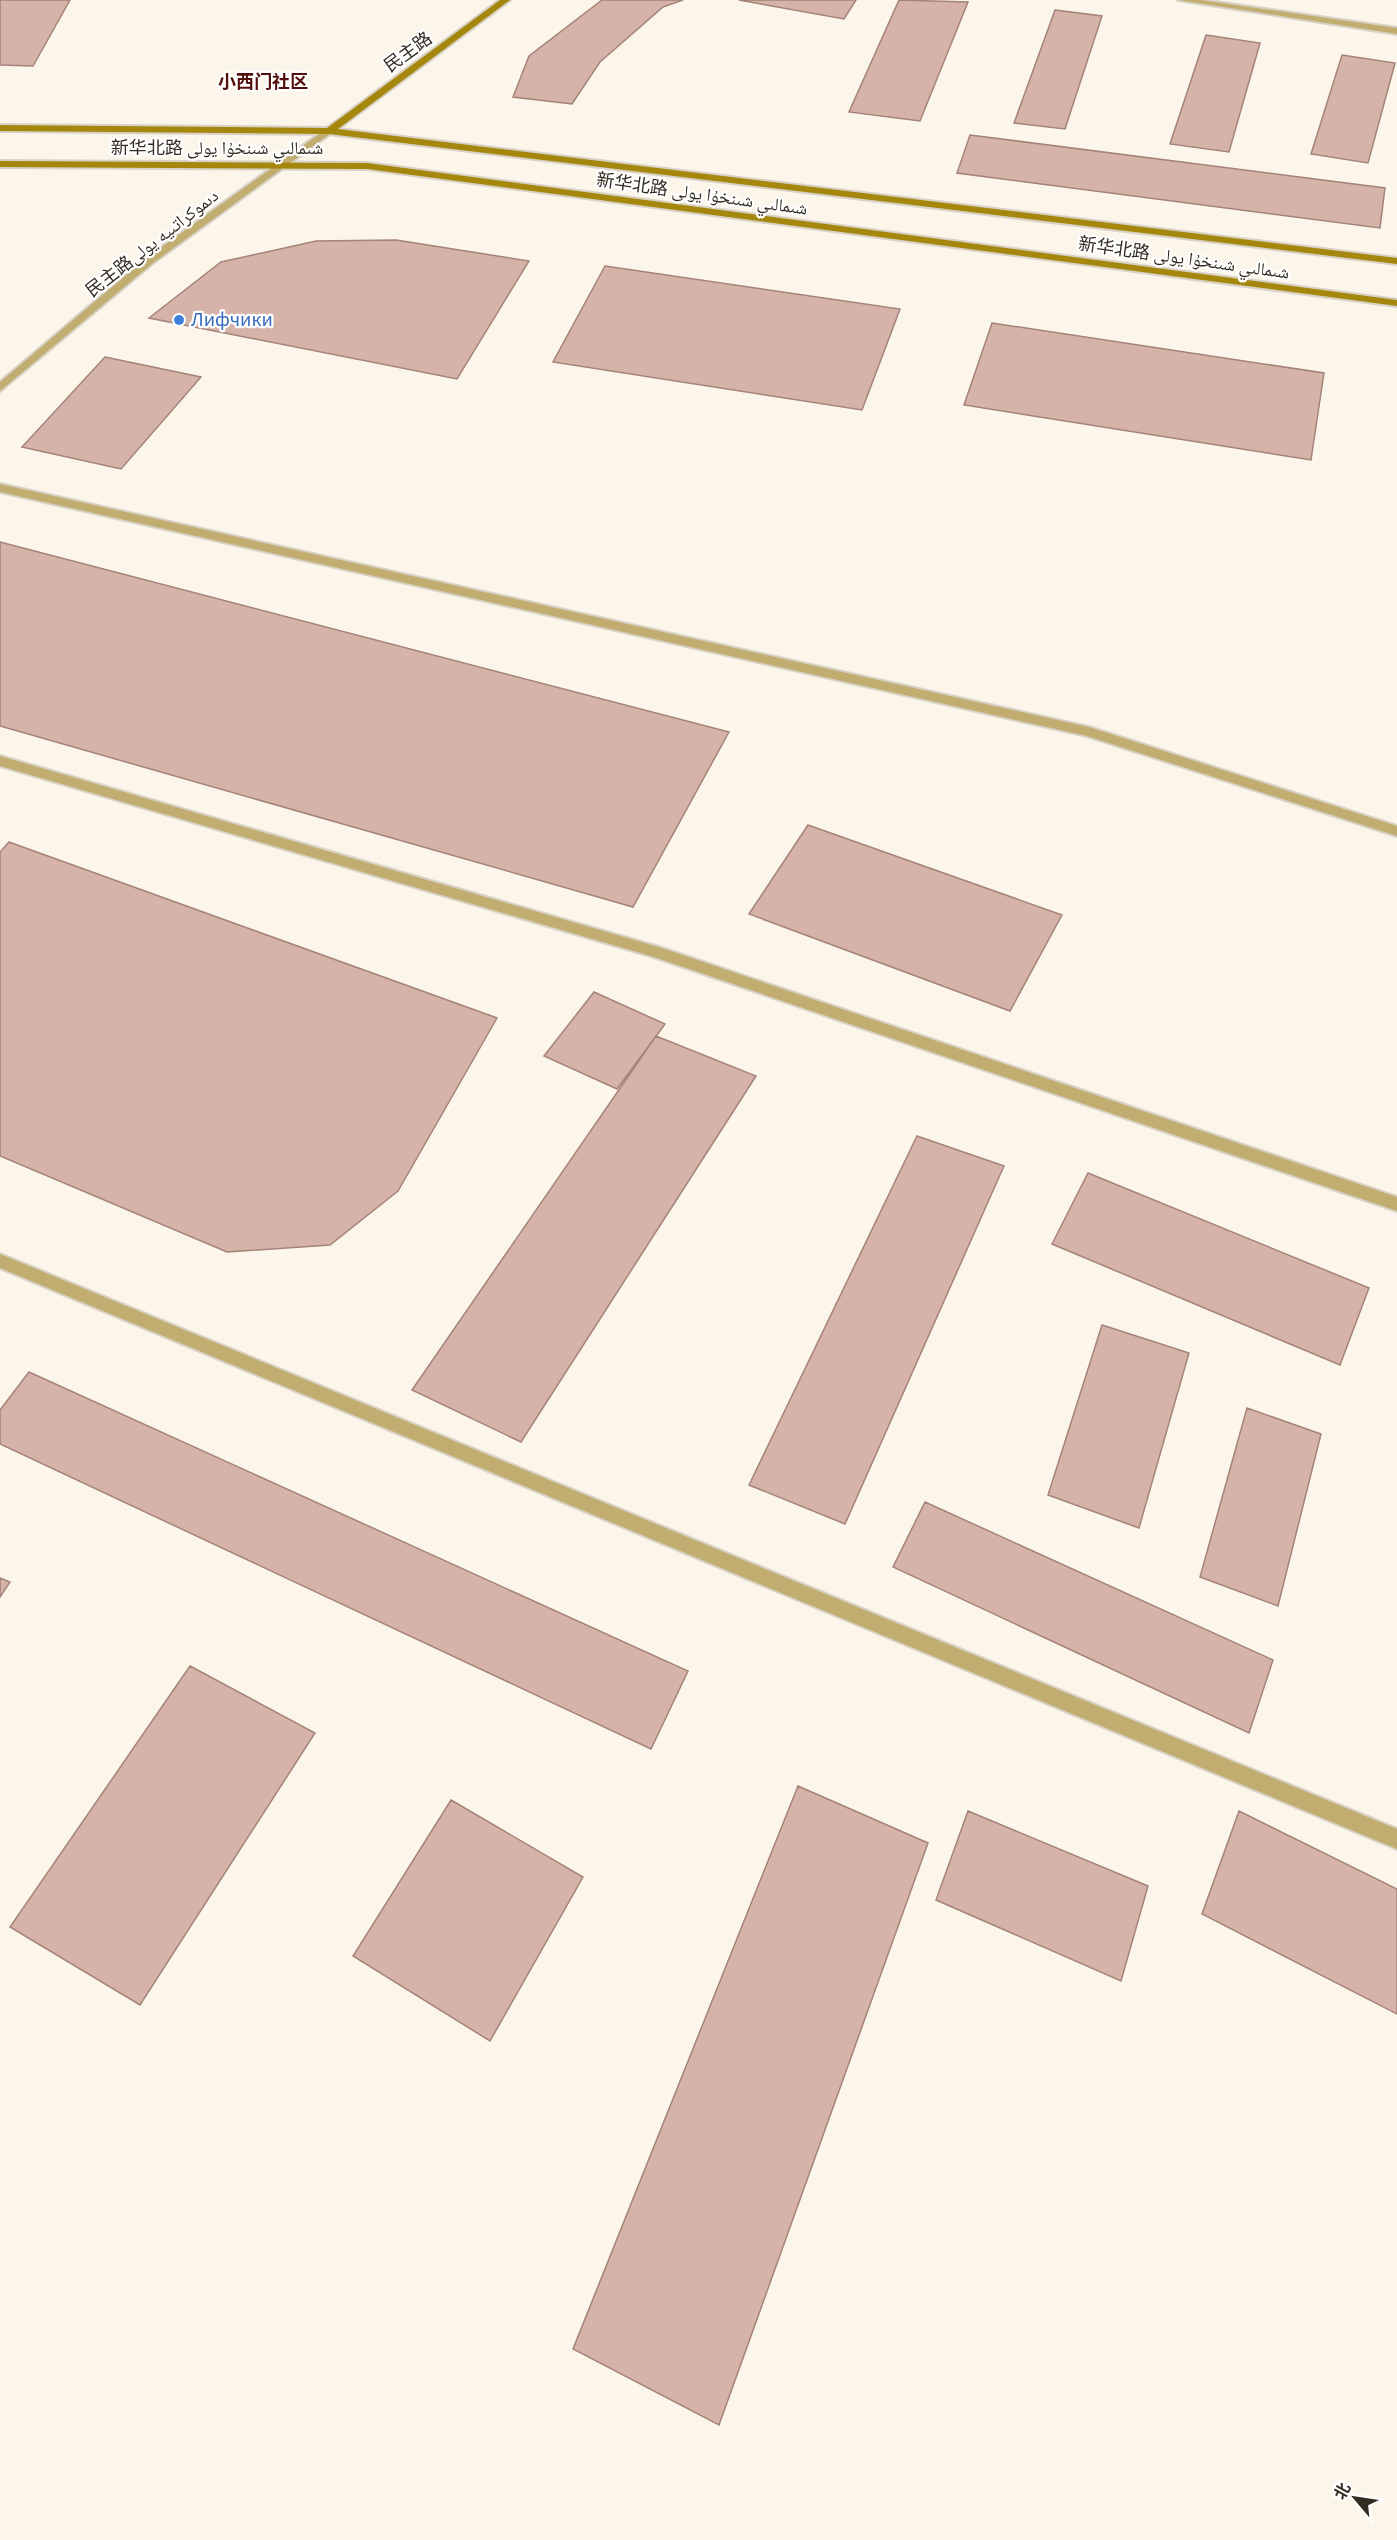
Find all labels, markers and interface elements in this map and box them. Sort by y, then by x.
street label: 民主路 [379,26,437,78]
district label: 小西门社区 [218,69,308,94]
street label: 新华北路 شىمالىي شىنخۇا يولى [111,135,323,163]
street label: 新华北路 شىمالىي شىنخۇا يولى [595,166,809,223]
street label: 民主路دىموكراتىيە يولى [80,183,223,302]
street label: 新华北路 شىمالىي شىنخۇا يولى [1077,230,1291,287]
place label: Лифчики [191,307,273,332]
marker: Лифчики [172,313,186,327]
north arrow [1325,2468,1385,2528]
text: 北 [1328,2478,1355,2503]

